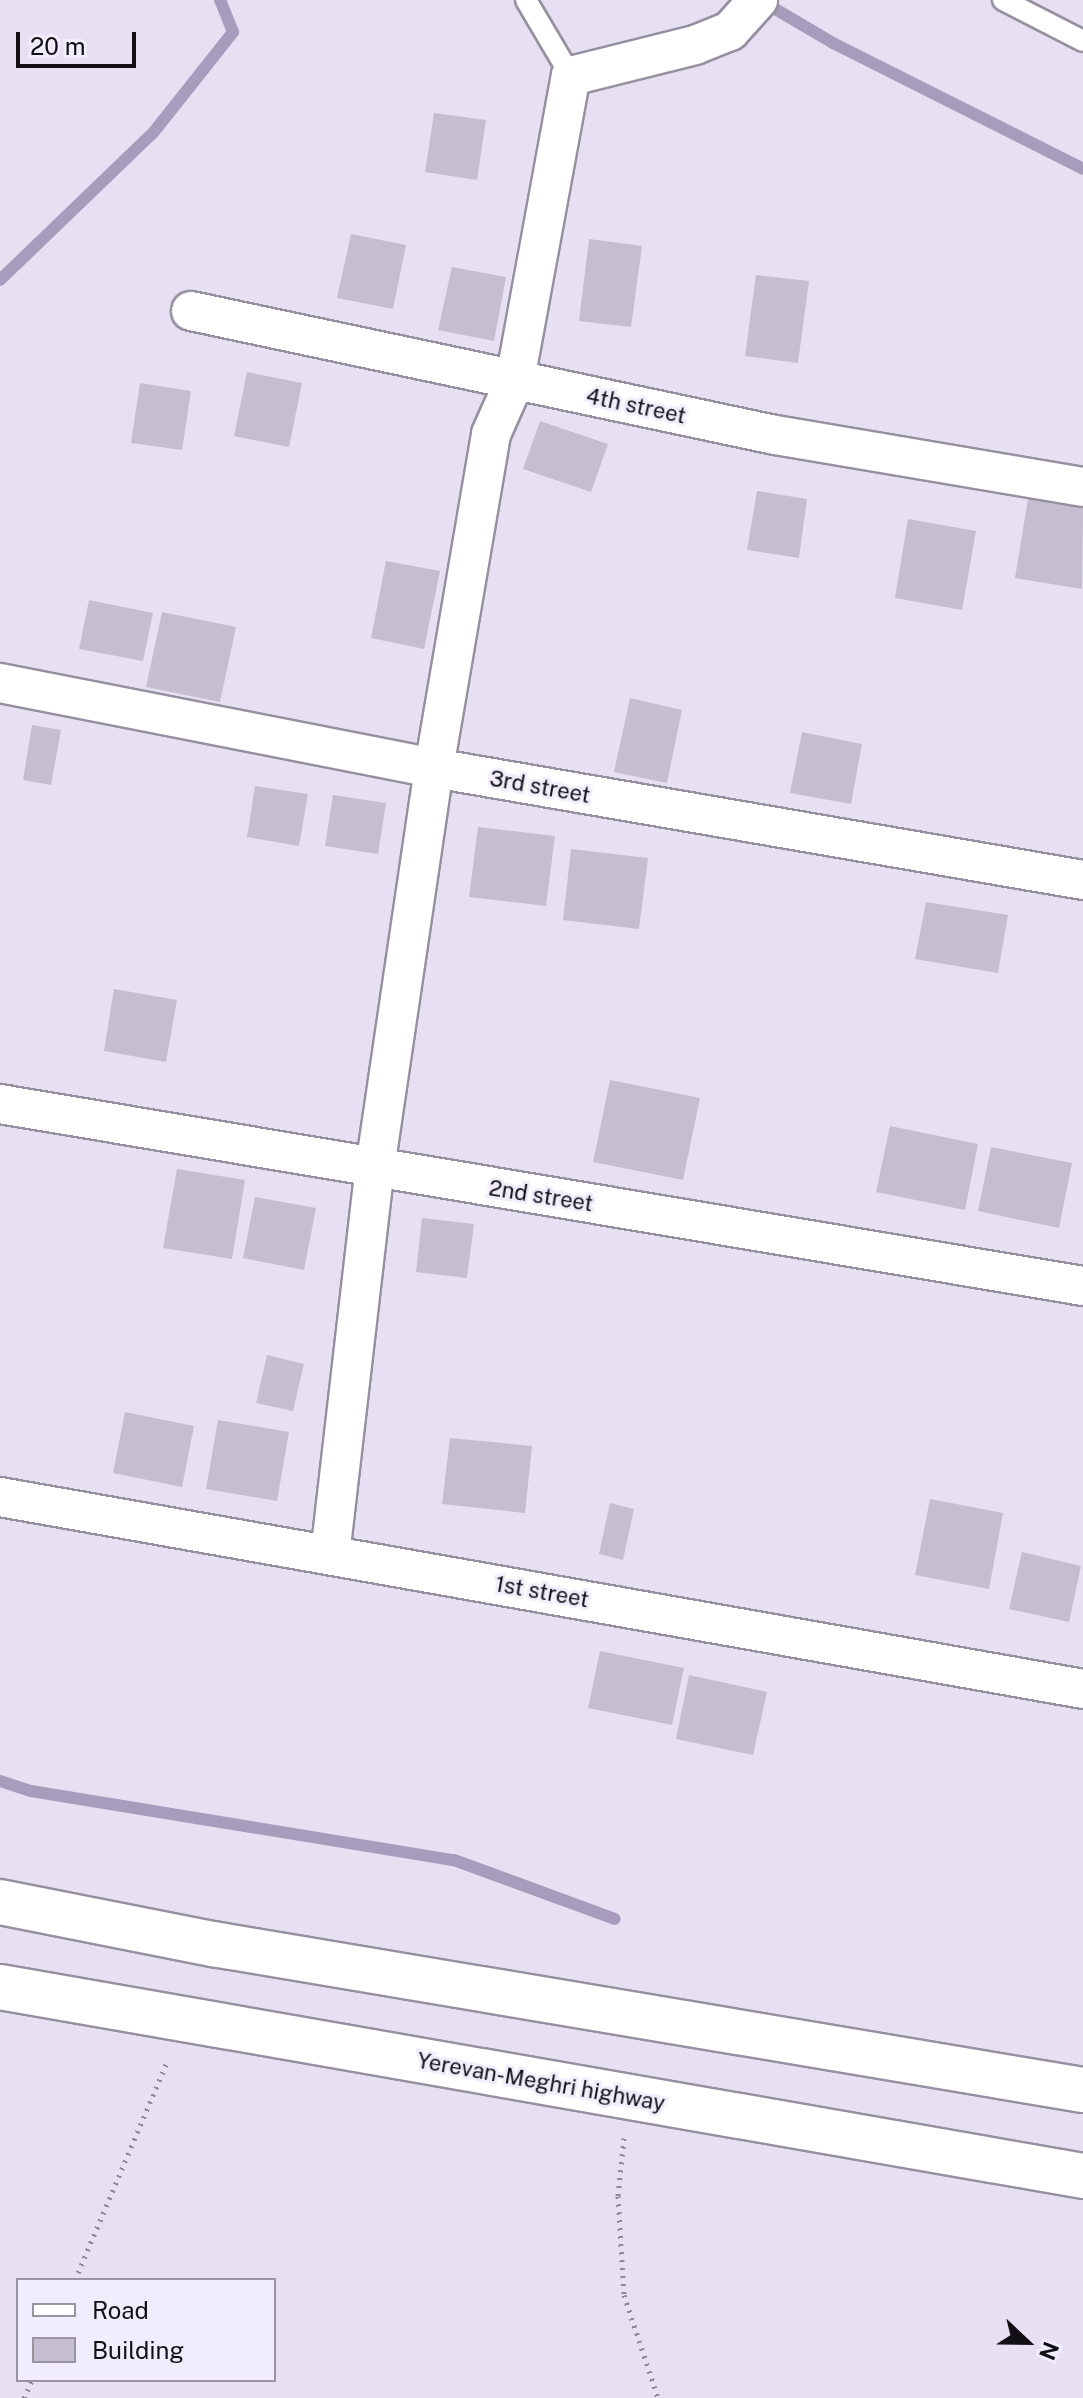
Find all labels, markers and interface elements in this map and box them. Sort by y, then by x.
scale bar [20,16,140,66]
text: 20 m [30,32,86,60]
street label: 4th street [584,383,688,429]
street label: 3rd street [488,765,592,809]
street label: 2nd street [487,1175,595,1217]
street label: 1st street [493,1571,591,1613]
street label: Yerevan-Meghri highway [415,2047,667,2117]
legend [16,2278,276,2382]
text: Road [92,2296,149,2324]
north arrow [987,2302,1067,2382]
text: Building [92,2336,184,2364]
text: N [1034,2338,1065,2364]

